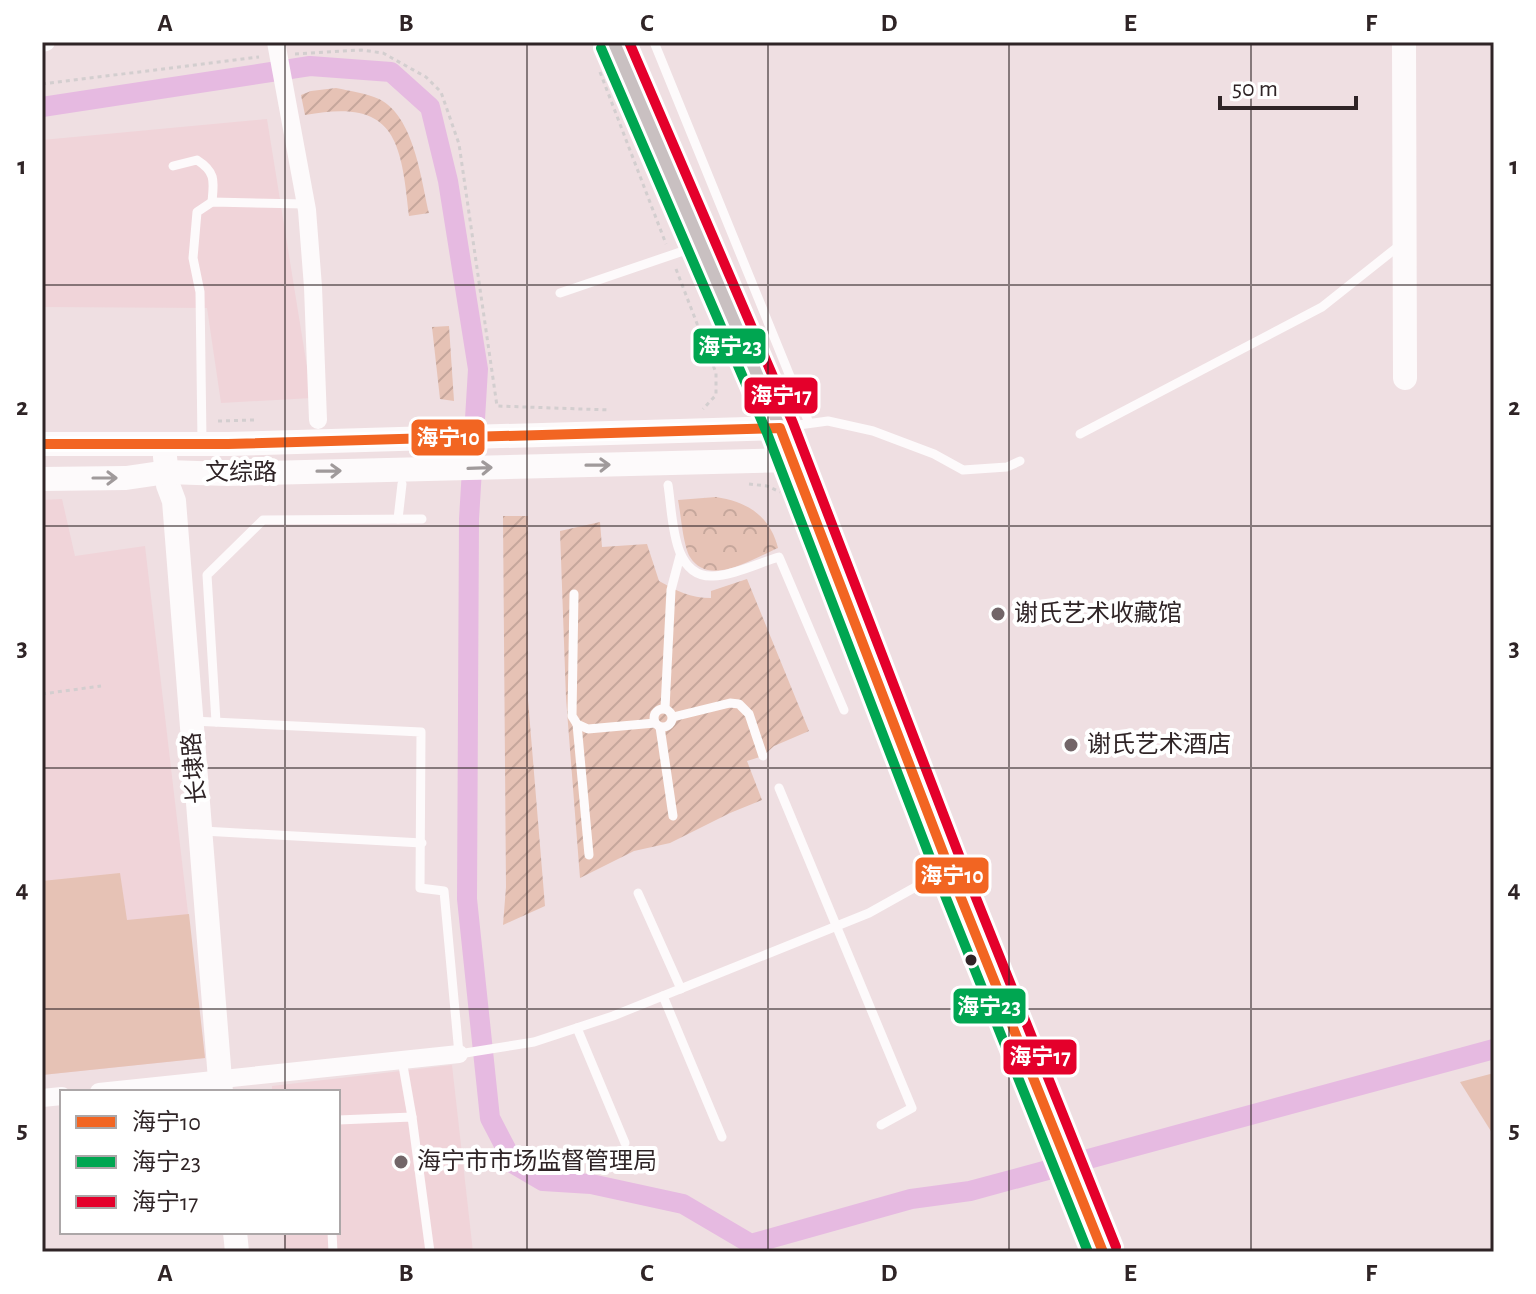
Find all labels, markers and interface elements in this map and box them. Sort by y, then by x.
text: A [157,10,173,36]
text: B [398,10,414,36]
text: C [640,10,654,36]
text: D [880,10,898,36]
text: E [1123,10,1137,36]
text: F [1365,10,1378,36]
scale bar [1220,60,1356,110]
text: 50 m [1232,77,1278,101]
text: 1 [17,153,27,179]
text: 1 [1509,153,1519,179]
line badge: 海宁23 [692,327,767,365]
text: 海宁23 [698,335,762,358]
line badge: 海宁17 [743,376,819,415]
text: 海宁17 [750,384,812,407]
text: 2 [16,394,28,420]
text: 2 [1508,394,1520,420]
line badge: 海宁10 [410,418,486,457]
text: 海宁10 [416,426,480,449]
one-way arrow [584,457,611,472]
street label: 文综路 [205,459,277,485]
one-way arrow [466,460,493,475]
one-way arrow [315,464,342,479]
one-way arrow [91,470,118,486]
place label: 谢氏艺术收藏馆 [1014,600,1182,626]
marker: 谢氏艺术收藏馆 [989,605,1007,623]
text: 3 [16,635,28,661]
text: 3 [1508,635,1520,661]
street label: 长埭路 [178,731,210,805]
place label: 谢氏艺术酒店 [1087,731,1231,757]
marker: 谢氏艺术酒店 [1062,736,1080,754]
line badge: 海宁10 [914,856,990,895]
text: 海宁10 [920,864,984,887]
text: 4 [15,876,29,902]
text: 4 [1507,876,1521,902]
unlabelled marker [963,952,979,968]
line badge: 海宁23 [952,987,1027,1025]
text: 海宁23 [957,995,1021,1018]
line badge: 海宁17 [1002,1038,1078,1076]
text: 海宁17 [1009,1045,1071,1068]
legend [60,1090,340,1234]
text: 海宁10 [132,1109,201,1135]
text: 5 [16,1117,28,1143]
text: 5 [1508,1117,1520,1143]
place label: 海宁市市场监督管理局 [417,1148,657,1174]
text: 海宁23 [132,1149,201,1175]
marker: 海宁市市场监督管理局 [392,1153,410,1171]
text: 海宁17 [132,1189,198,1215]
text: A [157,1260,173,1286]
text: B [398,1260,414,1286]
text: C [640,1260,654,1286]
text: D [880,1260,898,1286]
text: E [1123,1260,1137,1286]
text: F [1365,1260,1378,1286]

